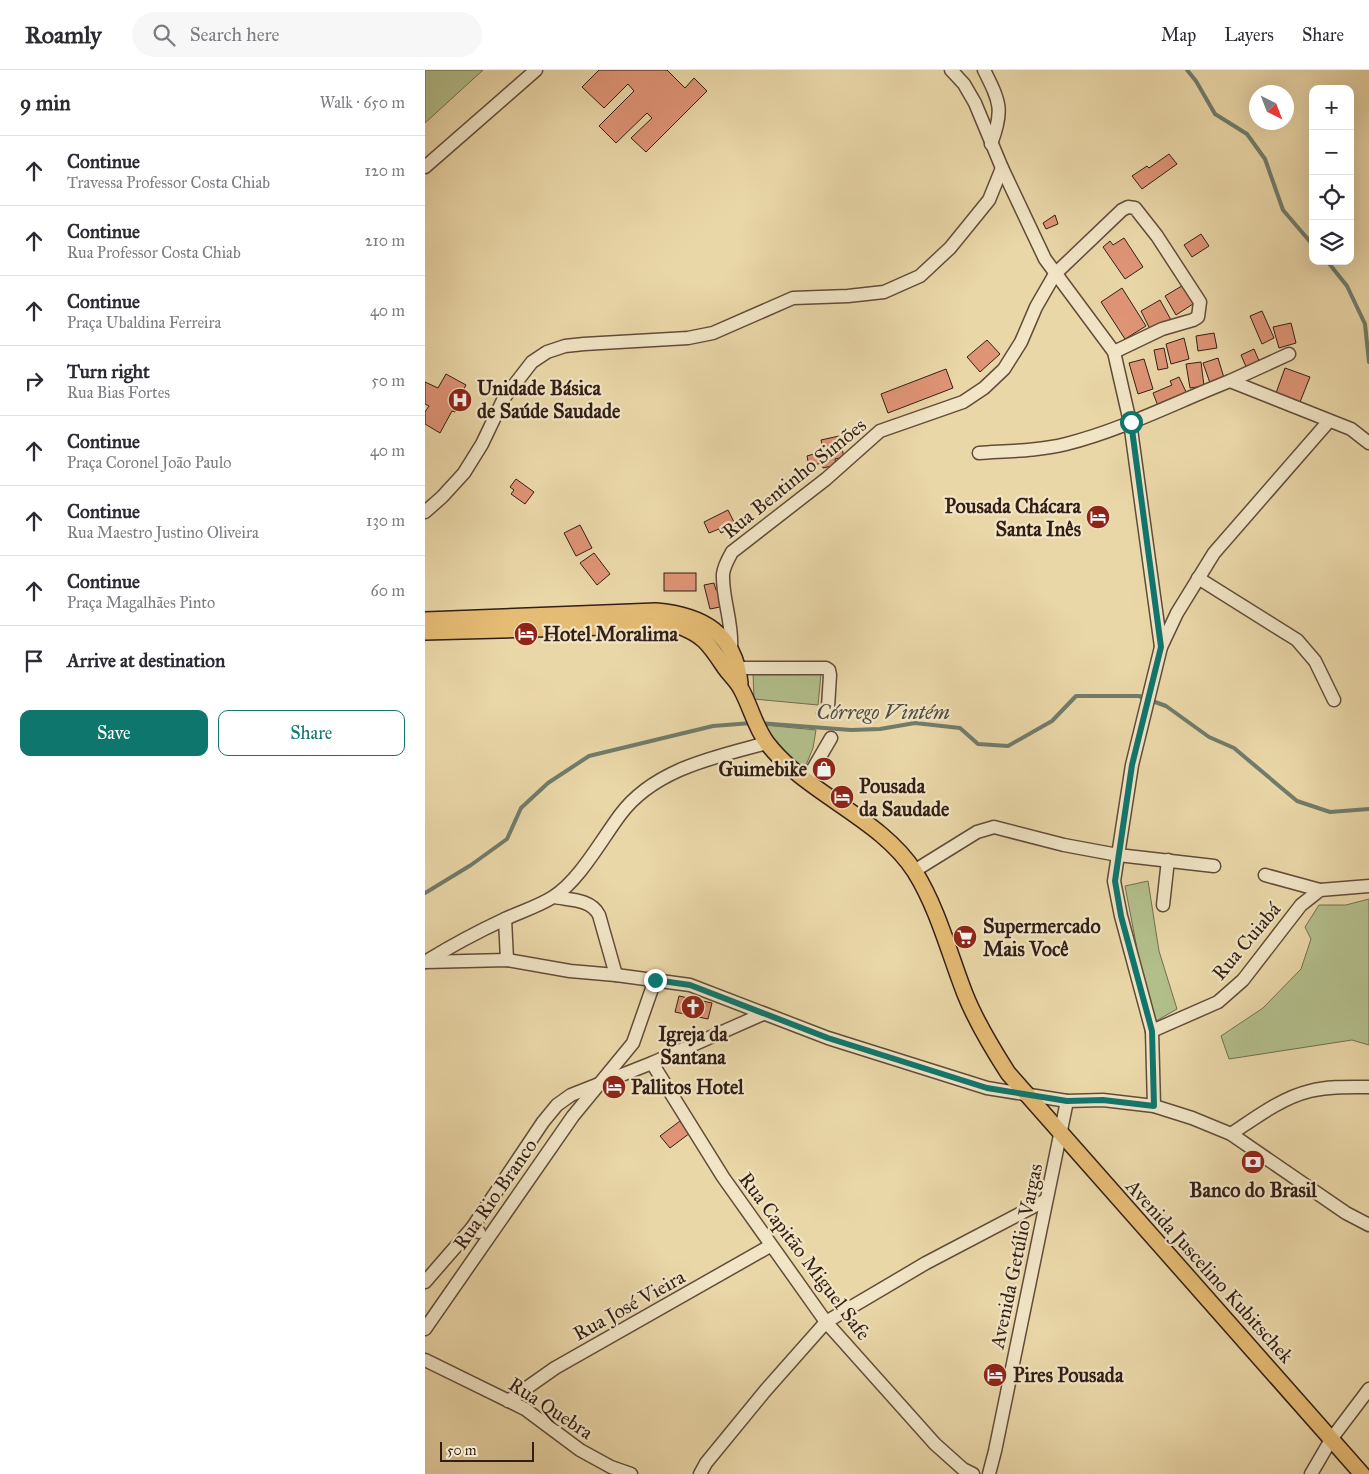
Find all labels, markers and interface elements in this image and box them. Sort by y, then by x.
search box [132,12,482,57]
text: Roamly [25,20,102,50]
icon: search [150,21,178,49]
text: Search here [190,23,280,46]
text: Map [1161,24,1196,46]
text: Layers [1224,24,1274,46]
text: Share [1302,24,1344,46]
north arrow [1249,85,1294,130]
map controls [1309,85,1354,265]
button: + [1309,85,1354,130]
text: 9 min [20,90,71,116]
text: Walk · 650 m [320,93,405,112]
button: − [1309,130,1354,175]
text: Continue [67,150,140,173]
icon: ahead [20,157,48,185]
text: 120 m [365,161,405,180]
text: Travessa Professor Costa Chiab [67,173,270,192]
button: locate [1309,175,1354,220]
text: Continue [67,220,140,243]
button: layers [1309,220,1354,265]
icon: ahead [20,227,48,255]
text: 210 m [365,231,405,250]
text: Rua Professor Costa Chiab [67,243,241,262]
text: Continue [67,290,140,313]
icon: ahead [20,297,48,325]
text: 40 m [370,301,405,320]
text: Praça Ubaldina Ferreira [67,313,221,332]
text: Turn right [67,360,150,383]
icon: right [20,367,48,395]
text: 50 m [371,371,405,390]
place label: Unidade Básica de Saúde Saudade [477,376,621,423]
text: Rua Bias Fortes [67,383,170,402]
hospital icon: Unidade Básica de Saúde Saudade [447,387,473,413]
route start [1120,411,1143,434]
street label: Rua Bentinho Simões [717,413,871,543]
text: Continue [67,430,140,453]
icon: ahead [20,437,48,465]
text: 40 m [370,441,405,460]
text: Praça Coronel João Paulo [67,453,231,472]
place label: Pousada Chácara Santa Inês [945,494,1082,541]
text: Continue [67,500,140,523]
hotel icon: Pousada Chácara Santa Inês [1085,504,1111,530]
icon: ahead [20,507,48,535]
text: 130 m [366,511,405,530]
text: Rua Maestro Justino Oliveira [67,523,259,542]
text: Continue [67,570,140,593]
icon: ahead [20,577,48,605]
text: 60 m [371,581,405,600]
text: Praça Magalhães Pinto [67,593,215,612]
hotel icon: Hotel Moralima [513,621,539,647]
place label: Hotel Moralima [543,622,679,646]
icon: arrive [20,647,48,675]
text: Arrive at destination [67,649,225,672]
water label: Córrego Vintém [816,699,950,725]
button: Save [20,710,208,756]
button: Share [218,710,405,756]
shop icon: Guimebike [811,756,837,782]
place label: Guimebike [719,757,808,781]
place label: Pousada da Saudade [859,774,950,821]
hotel icon: Pousada da Saudade [829,784,855,810]
street label: Rua Cuiabá [1207,897,1286,985]
place label: Supermercado Mais Você [983,914,1101,961]
supermarket icon: Supermercado Mais Você [952,924,978,950]
route end [644,969,667,992]
church icon: Igreja da Santana [680,994,706,1020]
place label: Igreja da Santana [658,1022,728,1069]
hotel icon: Pallitos Hotel [601,1074,627,1100]
place label: Pallitos Hotel [631,1075,744,1099]
street label: Rua Rio Branco [448,1134,542,1254]
bank icon: Banco do Brasil [1240,1149,1266,1175]
street label: Avenida Getúlio Vargas [984,1161,1048,1352]
street label: Rua Capitão Miguel Safe [733,1167,876,1345]
street label: Avenida Juscelino Kubitschek [1120,1173,1299,1369]
place label: Banco do Brasil [1189,1178,1317,1202]
street label: Rua José Vieira [569,1264,690,1346]
hotel icon: Pires Pousada [982,1362,1008,1388]
place label: Pires Pousada [1013,1363,1124,1387]
street label: Rua Quebra [504,1372,598,1445]
scale bar [440,1439,534,1462]
text: 50 m [447,1442,476,1459]

